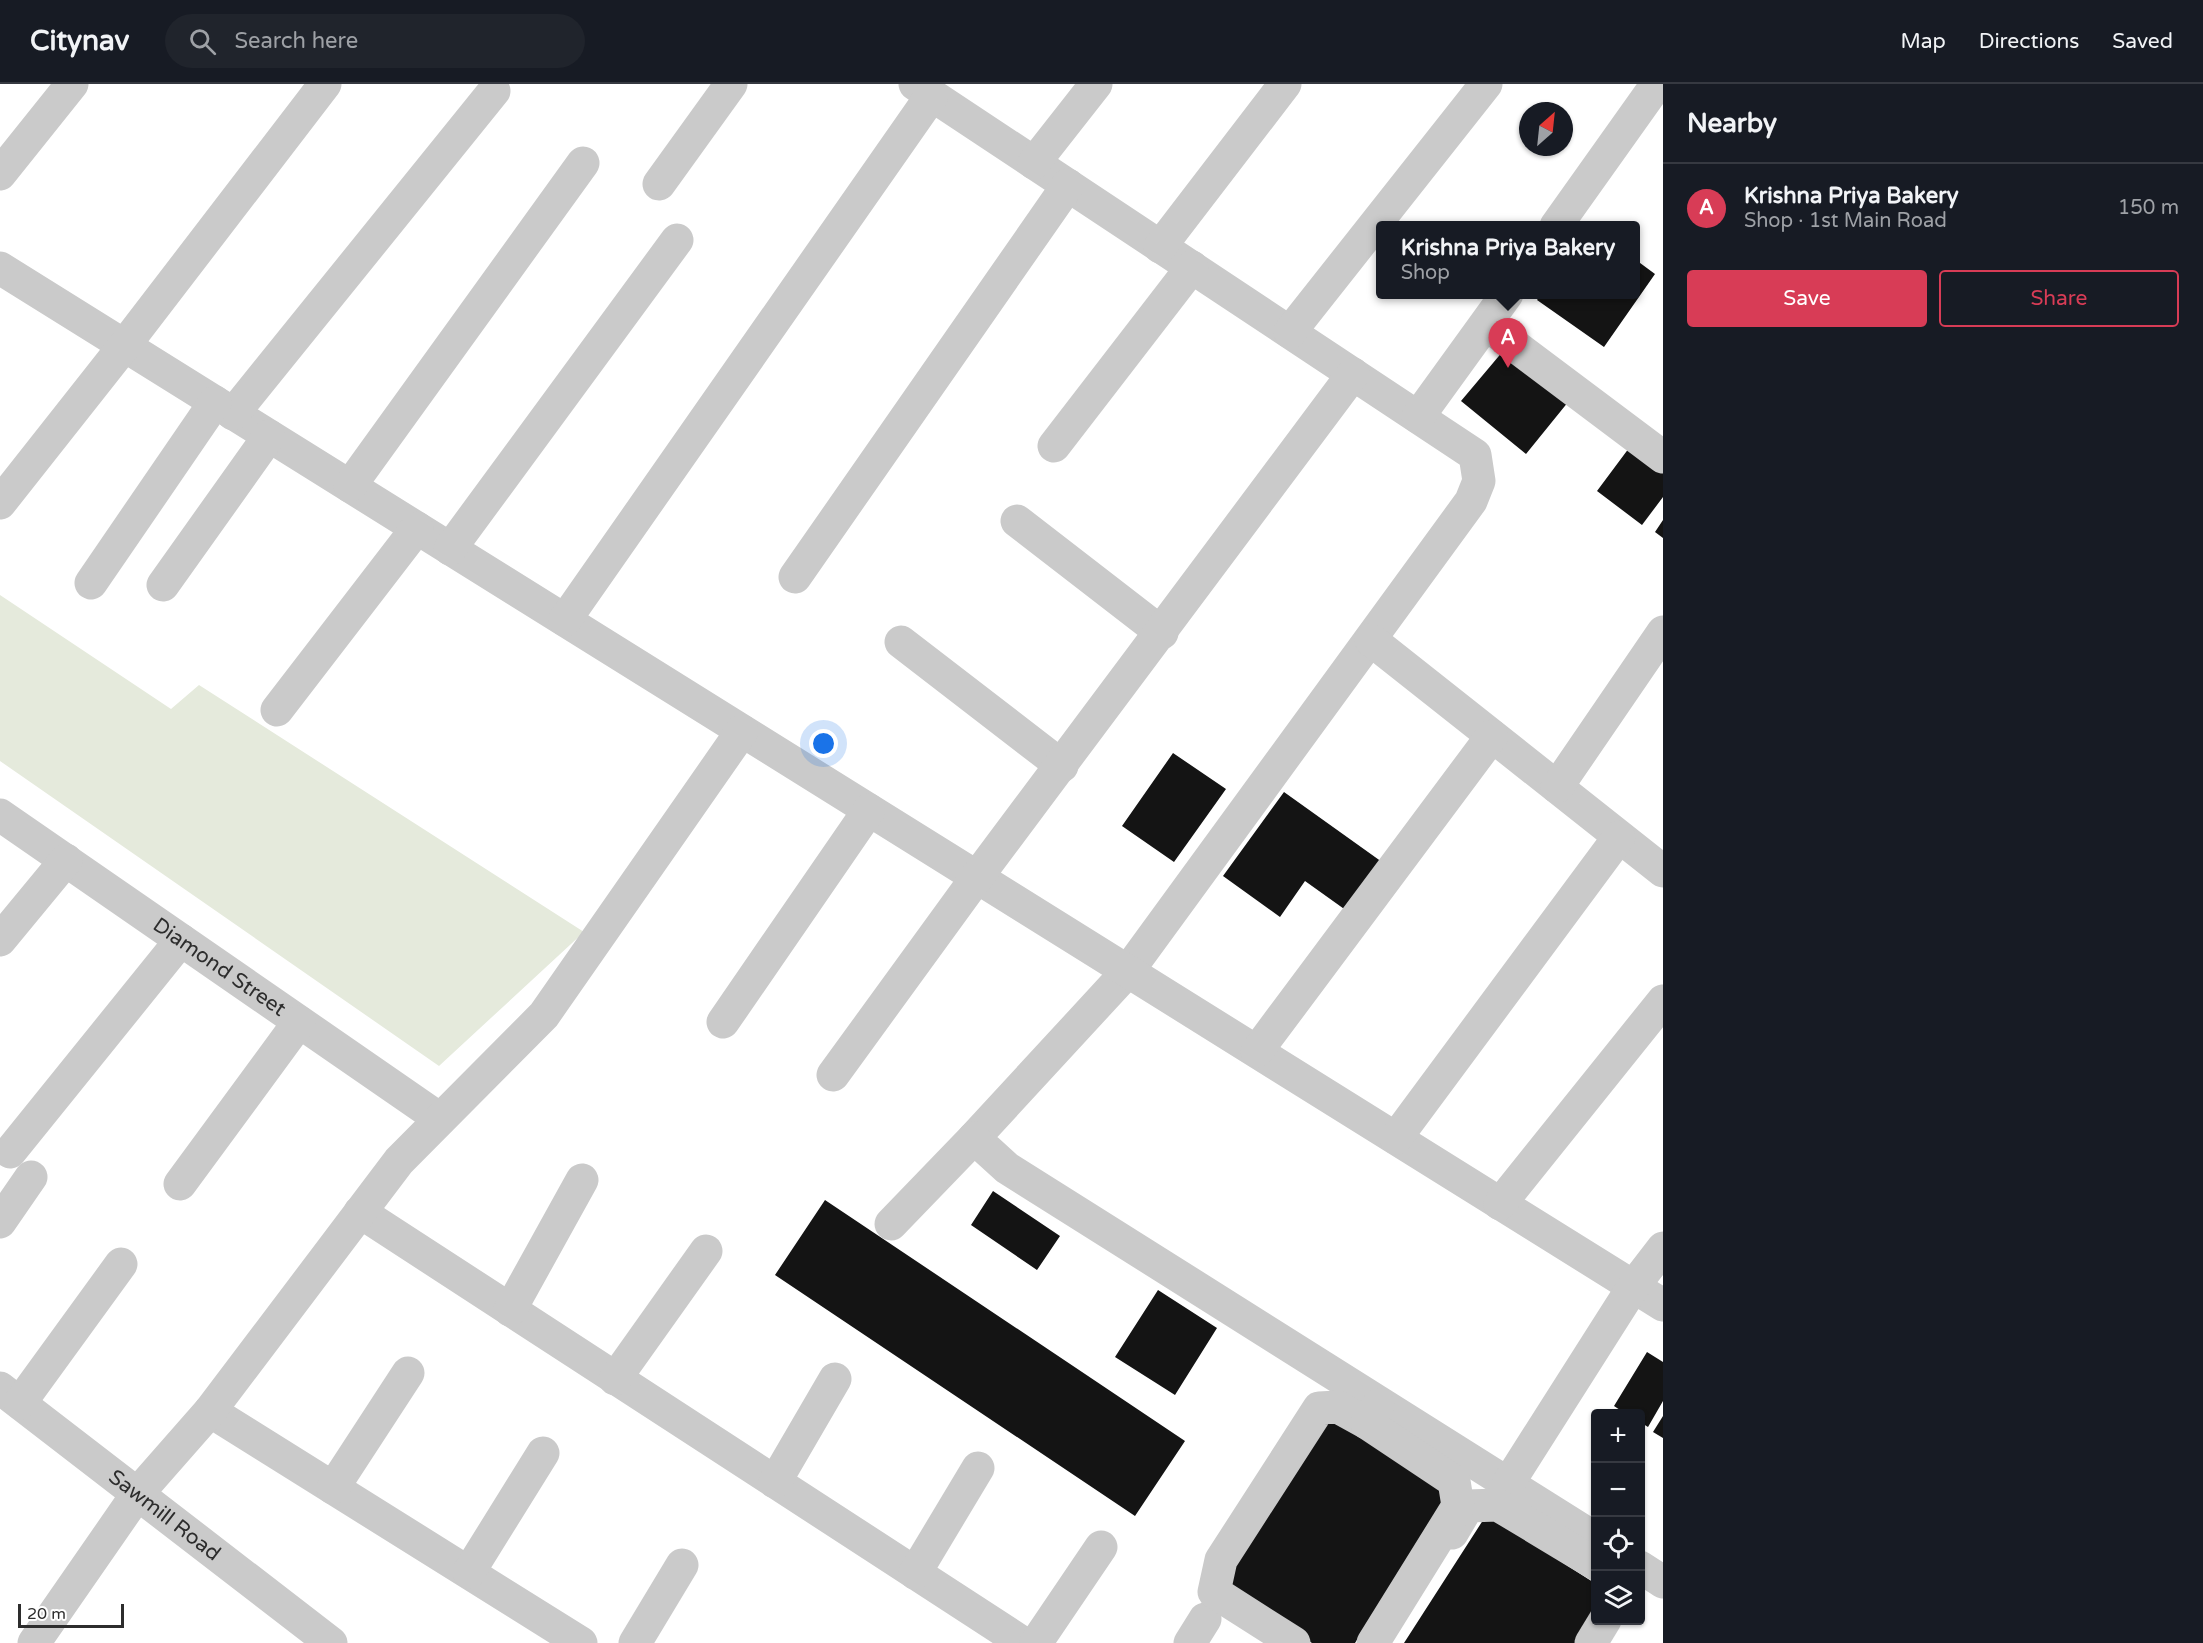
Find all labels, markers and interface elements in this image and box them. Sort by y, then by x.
search box [165,14,585,68]
text: Citynav [30,24,129,58]
icon: search [186,25,219,58]
text: Search here [234,28,358,54]
text: Map [1900,29,1946,54]
text: Directions [1979,29,2079,54]
text: Saved [2112,29,2173,54]
north arrow [1519,102,1573,156]
text: Nearby [1687,108,1777,139]
text: Krishna Priya Bakery [1744,183,1958,209]
text: A [1699,196,1714,220]
text: 150 m [2118,196,2179,220]
text: Shop · 1st Main Road [1744,209,1947,233]
popup [1376,221,1640,299]
text: Krishna Priya Bakery [1401,235,1615,261]
text: Shop [1401,261,1450,285]
button: Save [1687,270,1927,327]
button: Share [1939,270,2179,327]
pin: A [1488,318,1528,368]
your location [809,729,838,758]
street label: Diamond Street [148,912,291,1021]
map controls [1591,1409,1645,1625]
button: + [1591,1409,1645,1463]
button: − [1591,1463,1645,1517]
street label: Sawmill Road [104,1464,226,1566]
button: locate [1591,1517,1645,1571]
button: layers [1591,1571,1645,1625]
scale bar [18,1601,124,1628]
text: 20 m [27,1604,66,1624]

